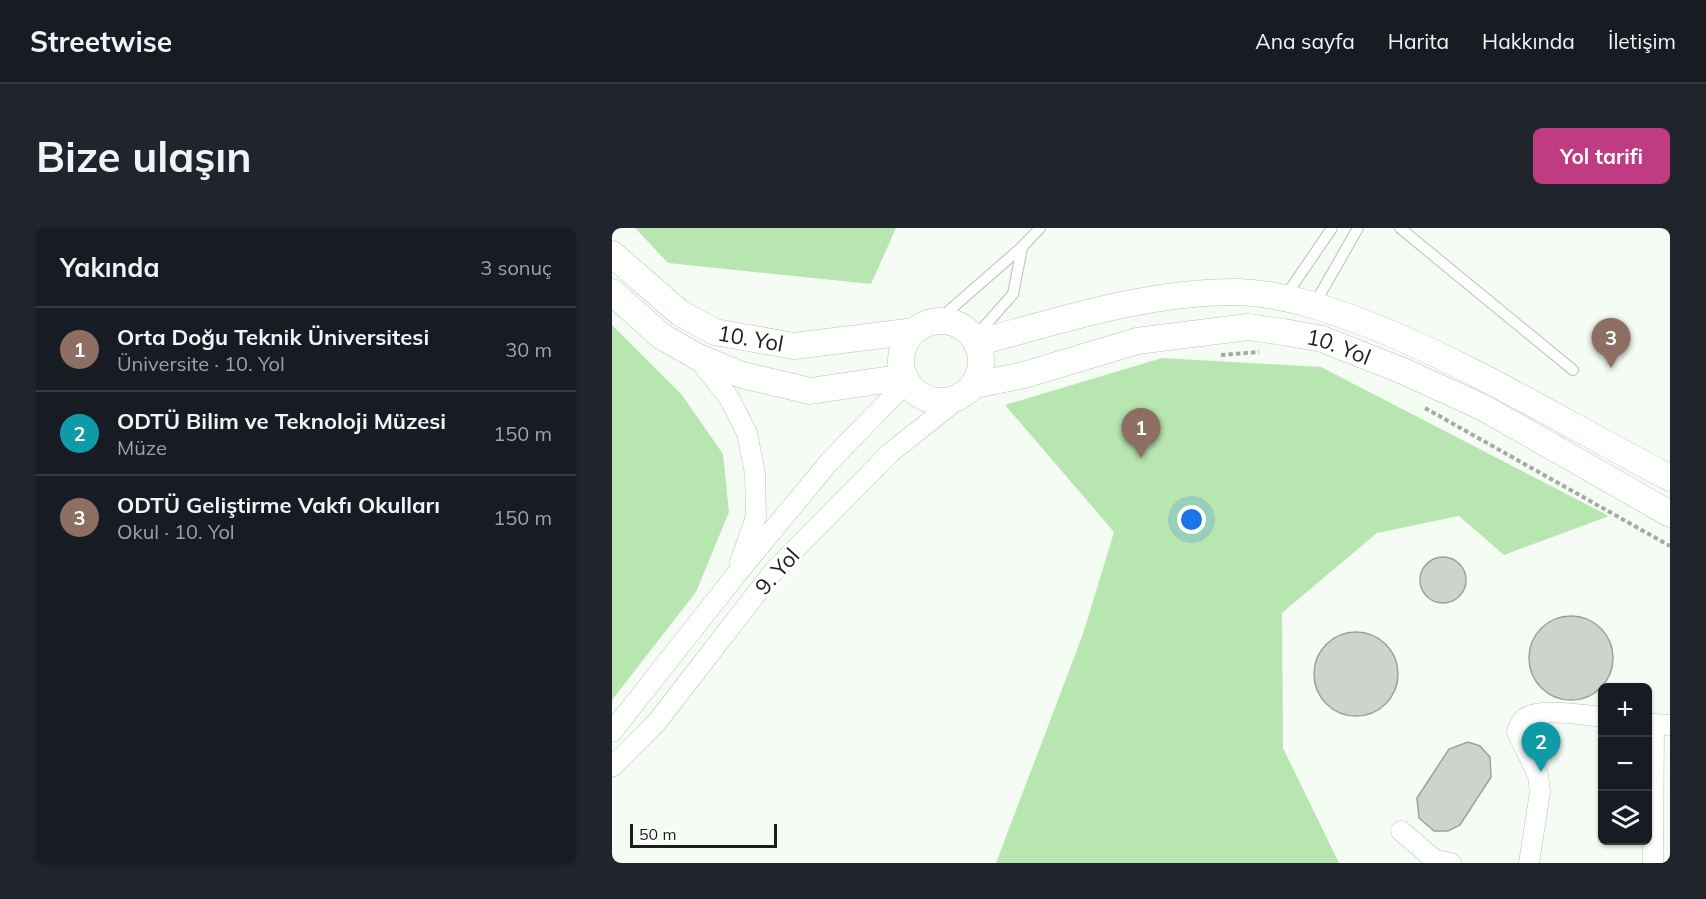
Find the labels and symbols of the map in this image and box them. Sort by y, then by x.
pin: 3 [1592,318,1630,368]
street label: 10. Yol [715,319,786,358]
street label: 10. Yol [1305,322,1375,371]
pin: 1 [1122,408,1160,458]
your location [1177,505,1206,534]
street label: 9. Yol [749,542,805,600]
pin: 2 [1522,722,1560,772]
scale bar [630,821,777,848]

